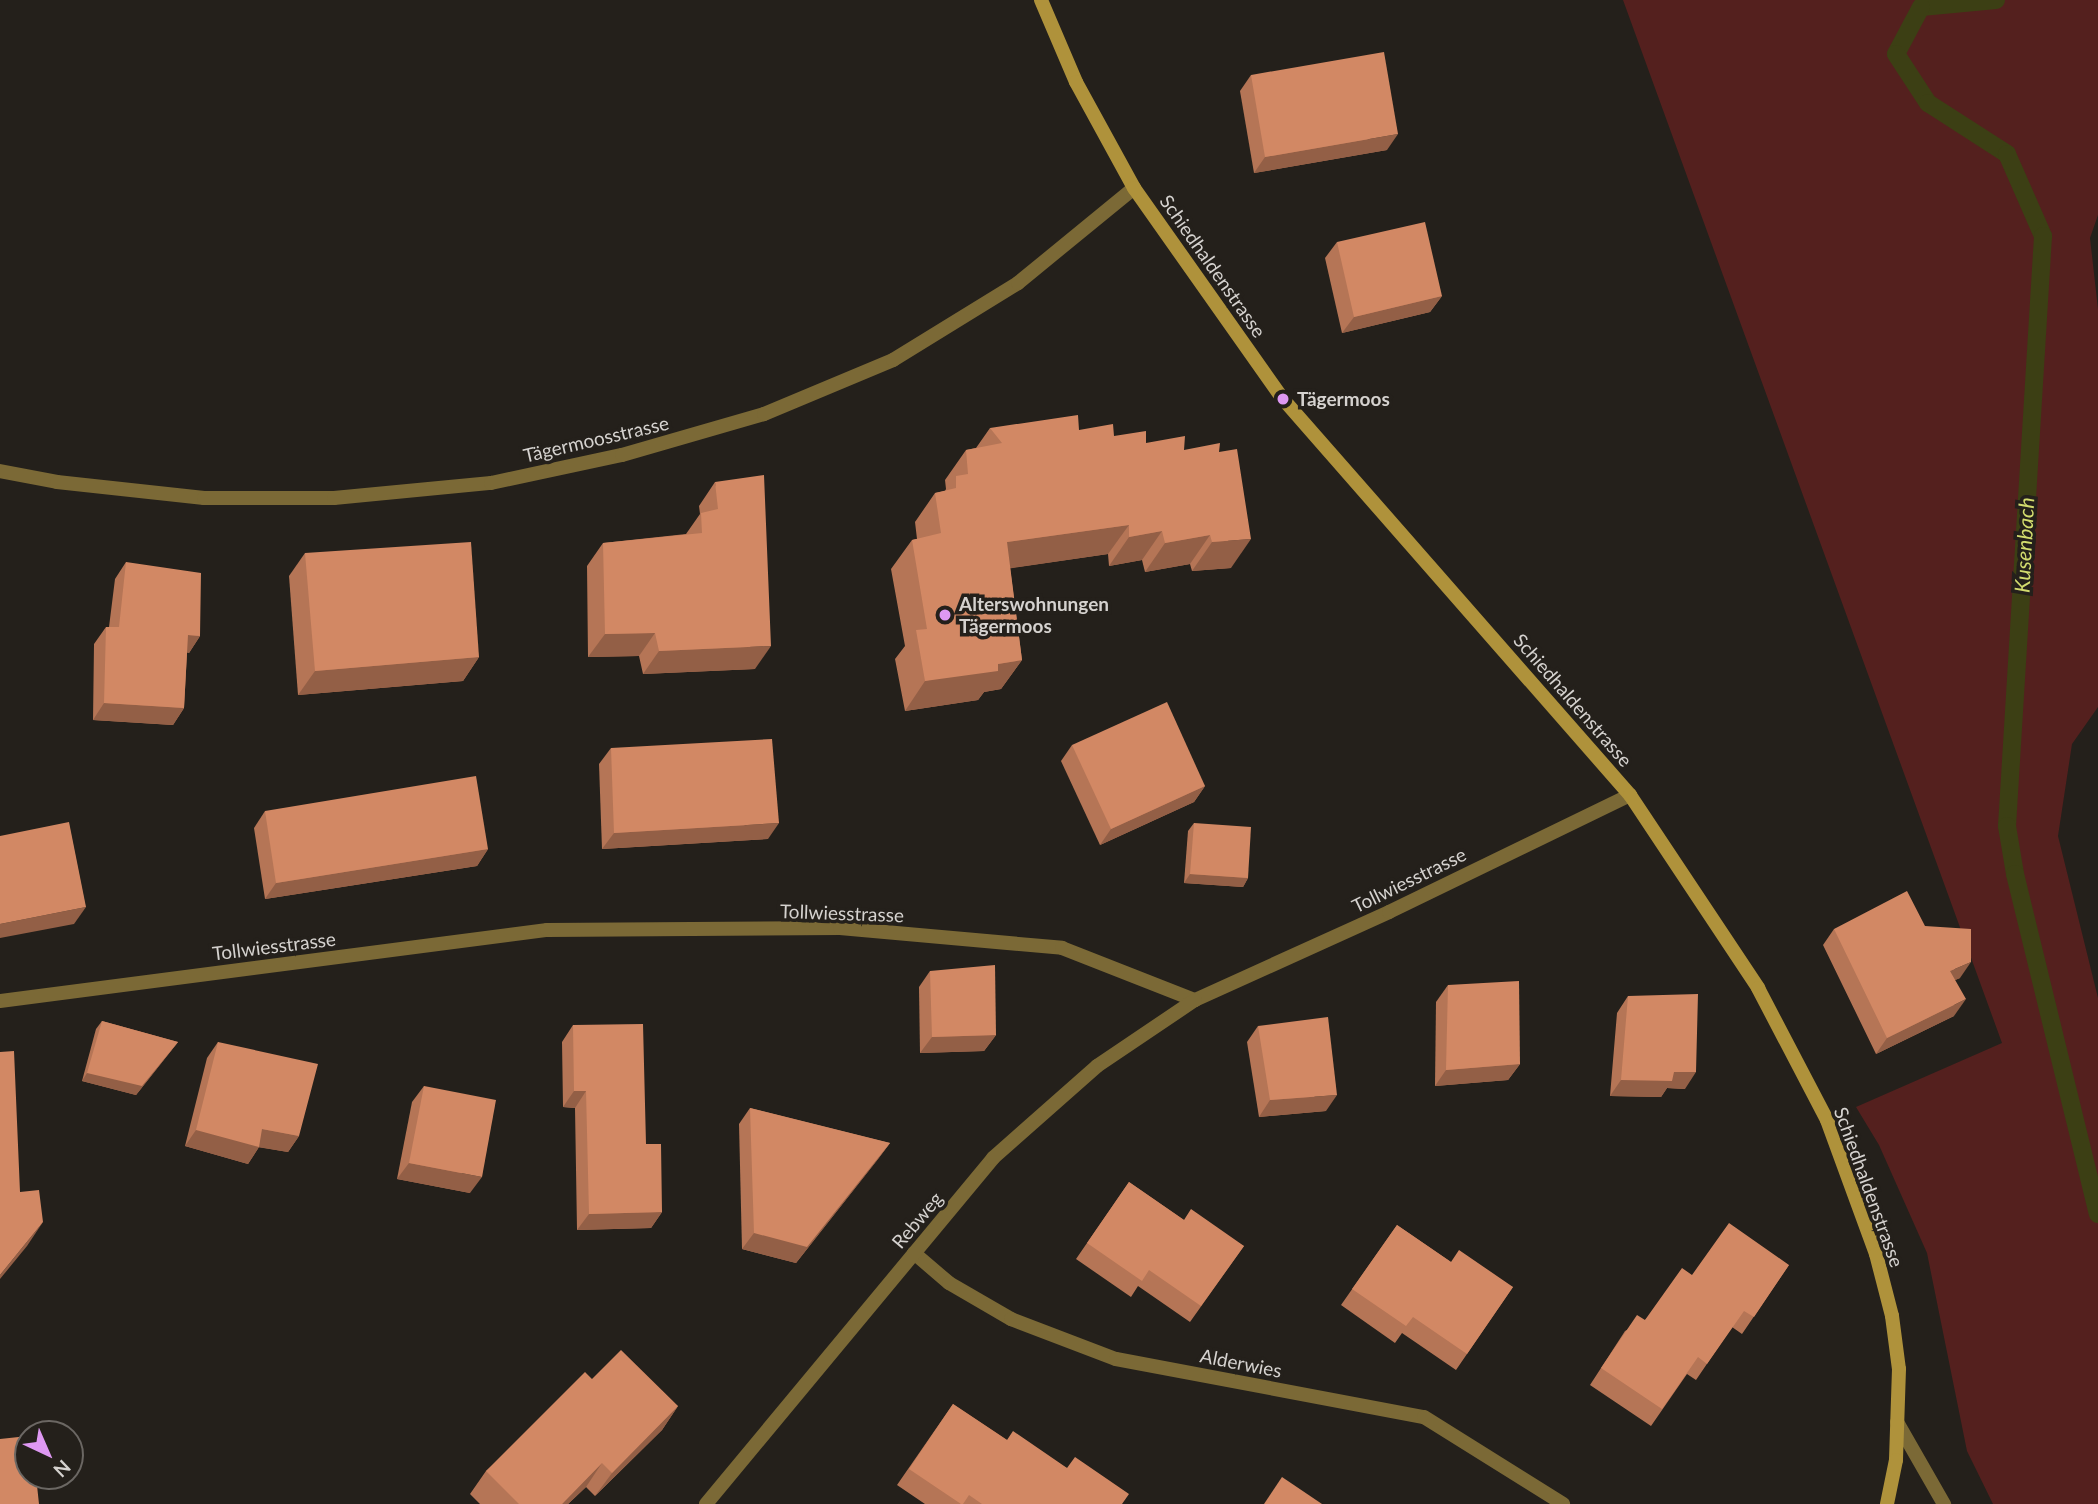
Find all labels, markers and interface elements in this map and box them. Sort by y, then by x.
street label: Schiedhaldenstrasse [1155,190,1271,342]
place label: Tägermoos [1297,388,1390,410]
marker: Tägermoos [1275,391,1291,407]
street label: Tägermoosstrasse [521,411,671,467]
water label: Kusenbach [2009,497,2039,593]
place label: Alterswohnungen Tägermoos [959,593,1109,637]
marker: Alterswohnungen Tägermoos [937,607,953,623]
street label: Schiedhaldenstrasse [1509,629,1637,771]
street label: Tollwiesstrasse [1348,843,1470,917]
street label: Tollwiesstrasse [780,899,904,927]
street label: Tollwiesstrasse [211,927,337,965]
street label: Schiedhaldenstrasse [1829,1104,1909,1270]
street label: Rebweg [887,1187,947,1253]
street label: Alderwies [1198,1344,1284,1382]
north arrow [14,1420,84,1490]
text: N [49,1456,76,1482]

